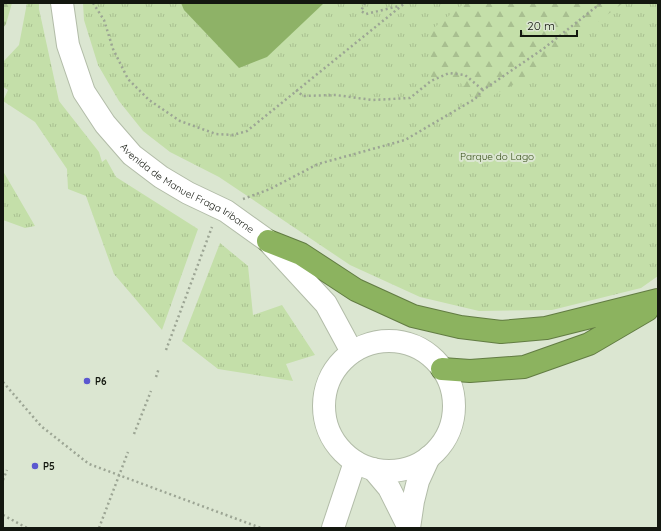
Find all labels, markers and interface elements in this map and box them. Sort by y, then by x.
scale bar [521,12,577,38]
text: 20 m [527,18,555,33]
street label: Avenida de Manuel Fraga Iribarne [117,140,257,236]
park label: Parque do Lago [460,150,534,163]
place label: P6 [95,375,107,388]
marker: P6 [82,376,92,386]
place label: P5 [43,460,55,473]
marker: P5 [30,461,40,471]

